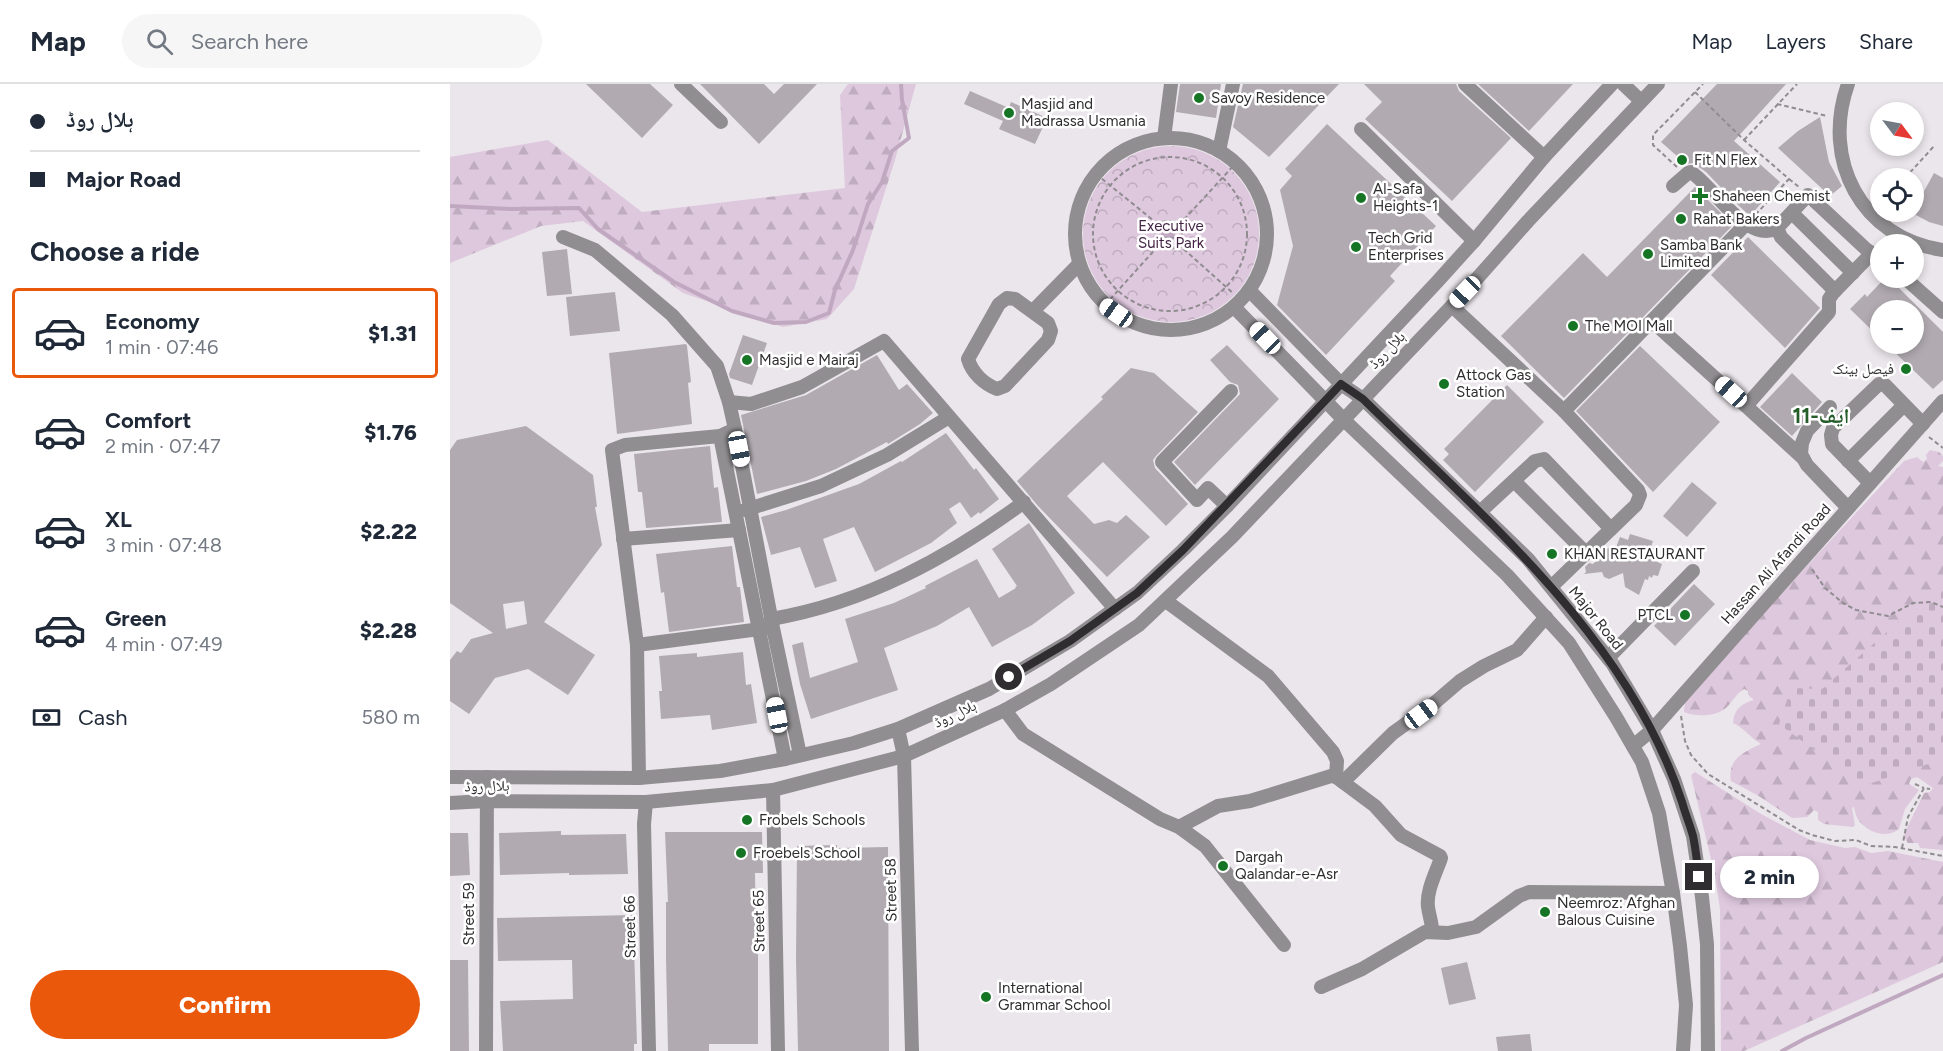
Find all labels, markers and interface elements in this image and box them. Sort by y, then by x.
search box [122,14,542,68]
text: Map [30,24,86,58]
icon: search [143,25,176,58]
text: Search here [191,28,308,55]
text: Map [1692,29,1732,54]
text: Layers [1765,29,1826,54]
text: Share [1859,29,1913,54]
place label: Savoy Residence [1211,89,1325,107]
marker: Savoy Residence [1192,91,1206,105]
place label: Masjid and Madrassa Usmania [1021,95,1146,130]
north arrow [1870,102,1924,156]
map controls [1870,102,1924,354]
text: ہلال روڈ [66,106,133,133]
marker: Masjid and Madrassa Usmania [1002,106,1016,120]
place label: Fit N Flex [1694,151,1757,169]
marker: Fit N Flex [1675,153,1689,167]
text: Major Road [66,166,181,193]
button: locate [1870,168,1924,222]
place label: Al-Safa Heights-1 [1373,180,1438,215]
place label: Shaheen Chemist [1712,187,1831,205]
marker: Shaheen Chemist [1693,189,1707,203]
marker: Al-Safa Heights-1 [1354,191,1368,205]
place label: Rahat Bakers [1693,210,1780,228]
marker: Rahat Bakers [1674,212,1688,226]
park label: Executive Suits Park [1138,217,1205,252]
place label: Tech Grid Enterprises [1368,229,1444,264]
button: + [1870,234,1924,288]
text: Choose a ride [30,235,199,268]
place label: Samba Bank Limited [1660,236,1743,271]
marker: Tech Grid Enterprises [1349,240,1363,254]
marker: Samba Bank Limited [1641,247,1655,261]
car [1446,273,1484,311]
car [1096,295,1136,331]
button: − [1870,300,1924,354]
icon: car [33,306,87,360]
text: Economy [105,308,200,335]
place label: The MOI Mall [1585,317,1673,335]
car [1246,319,1284,357]
marker: The MOI Mall [1566,319,1580,333]
text: $1.31 [368,320,417,347]
street label: ہلال روڈ [1365,328,1410,373]
text: 1 min · 07:46 [105,335,218,359]
place label: Masjid e Mairaj [759,351,859,369]
marker: Masjid e Mairaj [740,353,754,367]
place label: فیصل بینک [1833,360,1894,379]
marker: فیصل بینک [1899,362,1913,376]
place label: Attock Gas Station [1456,366,1531,401]
car [1712,373,1750,411]
marker: Attock Gas Station [1437,377,1451,391]
district label: ایف-11 [1793,403,1849,428]
icon: car [33,405,87,459]
text: Comfort [105,407,191,434]
text: $1.76 [364,419,417,446]
car [727,430,751,468]
text: 2 min · 07:47 [105,434,221,458]
street label: Hassan Ali Afandi Road [1717,500,1835,628]
icon: car [33,504,87,558]
text: XL [105,506,132,533]
text: $2.22 [360,518,417,545]
text: 3 min · 07:48 [105,533,222,557]
place label: KHAN RESTAURANT [1564,545,1706,563]
marker: KHAN RESTAURANT [1545,547,1559,561]
street label: Major Road [1565,583,1627,653]
icon: car [33,603,87,657]
text: Green [105,605,167,632]
place label: PTCL [1637,606,1673,624]
marker: PTCL [1678,608,1692,622]
text: $2.28 [360,617,417,644]
text: 4 min · 07:49 [105,632,223,656]
route start [995,663,1022,690]
car [765,696,789,734]
street label: ہلال روڈ [931,696,980,733]
car [1401,696,1441,732]
icon: cash [30,701,63,734]
text: Cash [78,704,128,731]
text: 580 m [361,705,420,729]
street label: ہلال روڈ [464,777,510,796]
place label: Frobels Schools [759,811,865,829]
marker: Frobels Schools [740,813,754,827]
place label: Froebels School [753,844,860,862]
marker: Froebels School [734,846,748,860]
place label: Dargah Qalandar-e-Asr [1235,848,1338,883]
callout: 2 min [1720,856,1819,898]
street label: Street 58 [881,858,901,922]
marker: Dargah Qalandar-e-Asr [1216,859,1230,873]
route end [1685,863,1712,890]
text: 2 min [1744,865,1795,889]
street label: Street 59 [460,883,478,945]
street label: Street 65 [749,889,769,953]
place label: Neemroz: Afghan Balous Cuisine [1557,894,1675,929]
street label: Street 66 [620,895,640,958]
marker: Neemroz: Afghan Balous Cuisine [1538,905,1552,919]
button: Confirm [30,970,420,1039]
place label: International Grammar School [998,979,1110,1014]
marker: International Grammar School [979,990,993,1004]

